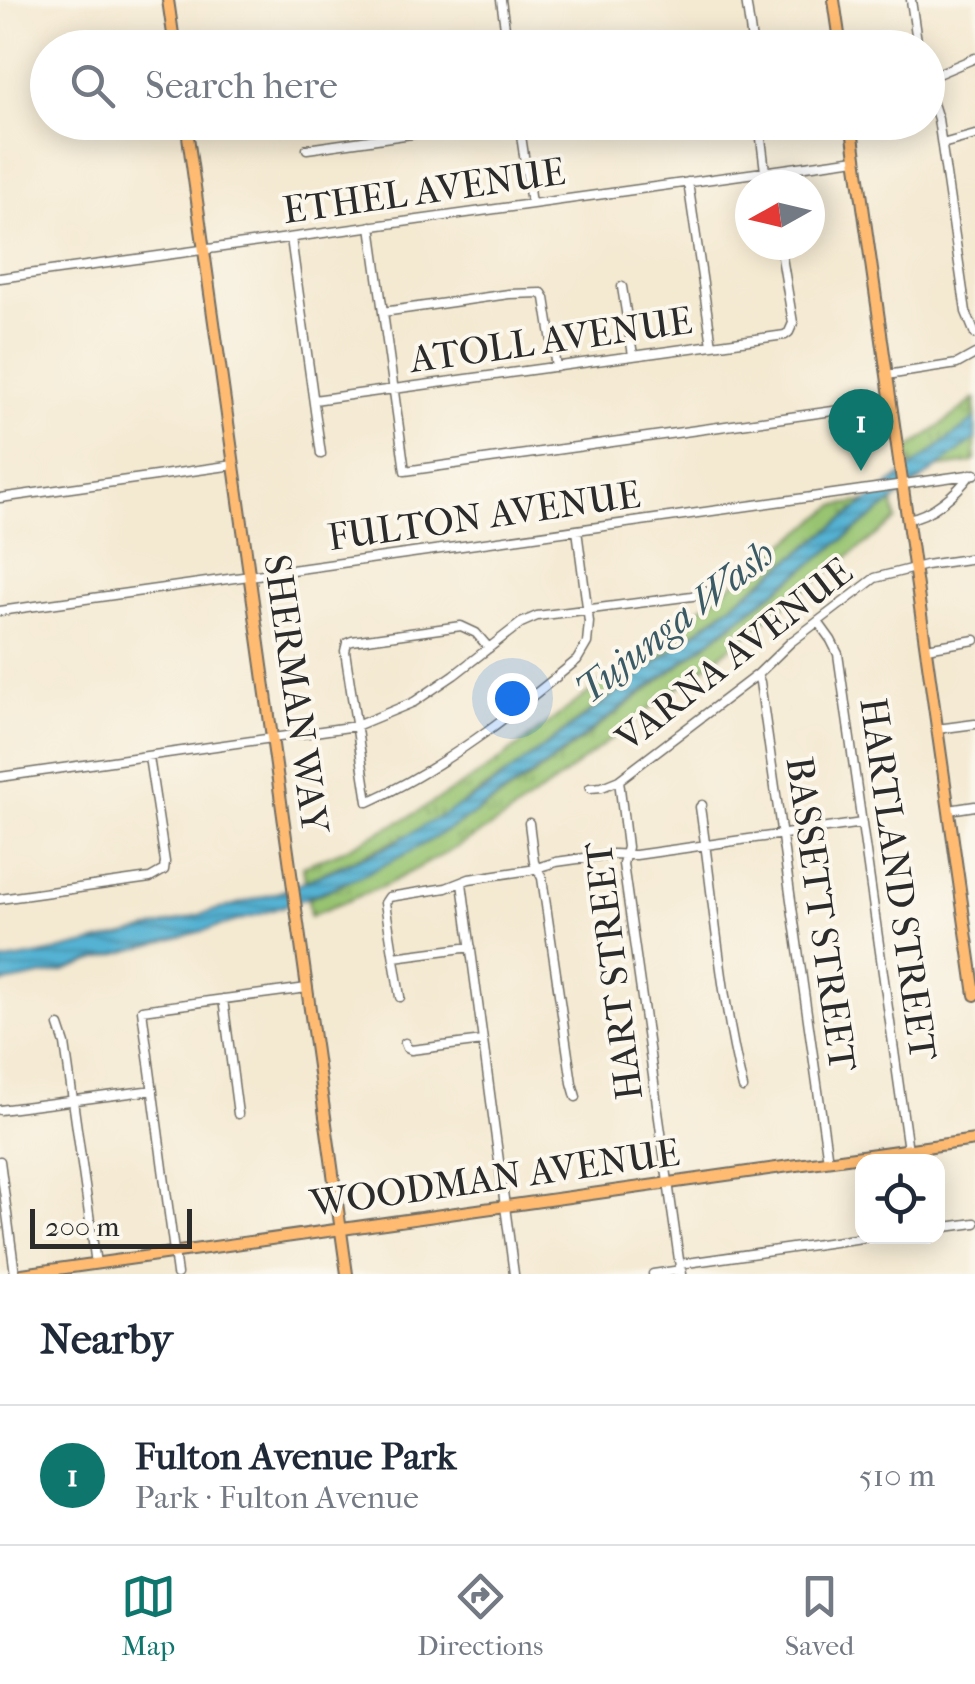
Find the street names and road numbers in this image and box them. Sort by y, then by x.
street label: ETHEL AVENUE [280,149,568,233]
street label: ATOLL AVENUE [405,298,695,382]
street label: FULTON AVENUE [325,472,643,560]
street label: VARNA AVENUE [606,549,861,762]
street label: SHERMAN WAY [254,552,338,837]
street label: HARTLAND STREET [850,695,946,1064]
street label: BASSETT STREET [777,754,865,1074]
street label: HART STREET [576,839,652,1103]
street label: WOODMAN AVENUE [306,1130,683,1226]

